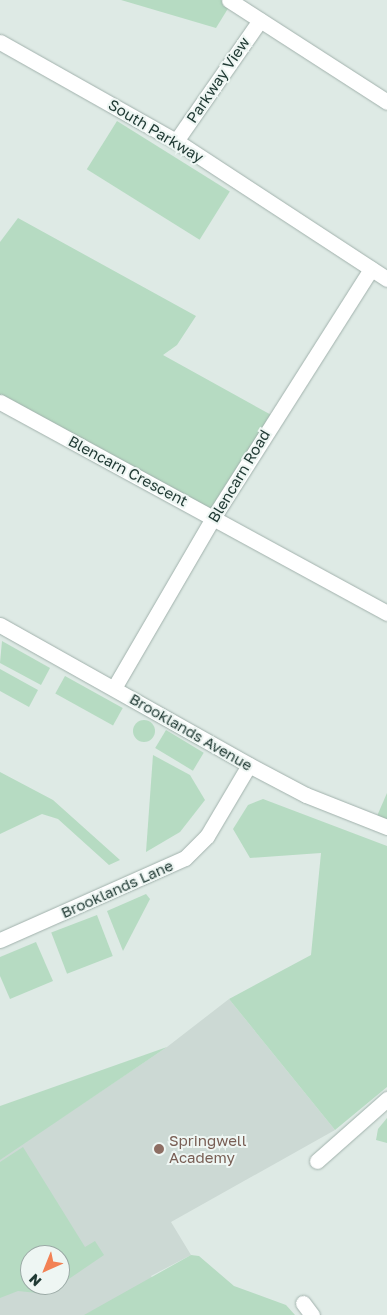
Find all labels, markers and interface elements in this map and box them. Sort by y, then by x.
street label: Parkway View [183,34,253,126]
street label: South Parkway [105,96,207,166]
street label: Blencarn Road [204,426,274,526]
street label: Blencarn Crescent [65,432,191,510]
street label: Brooklands Avenue [126,690,256,774]
street label: Brooklands Lane [58,856,176,922]
place label: Springwell Academy [169,1131,246,1166]
marker: Springwell Academy [153,1143,165,1155]
north arrow [20,1245,70,1295]
text: N [25,1271,45,1290]

